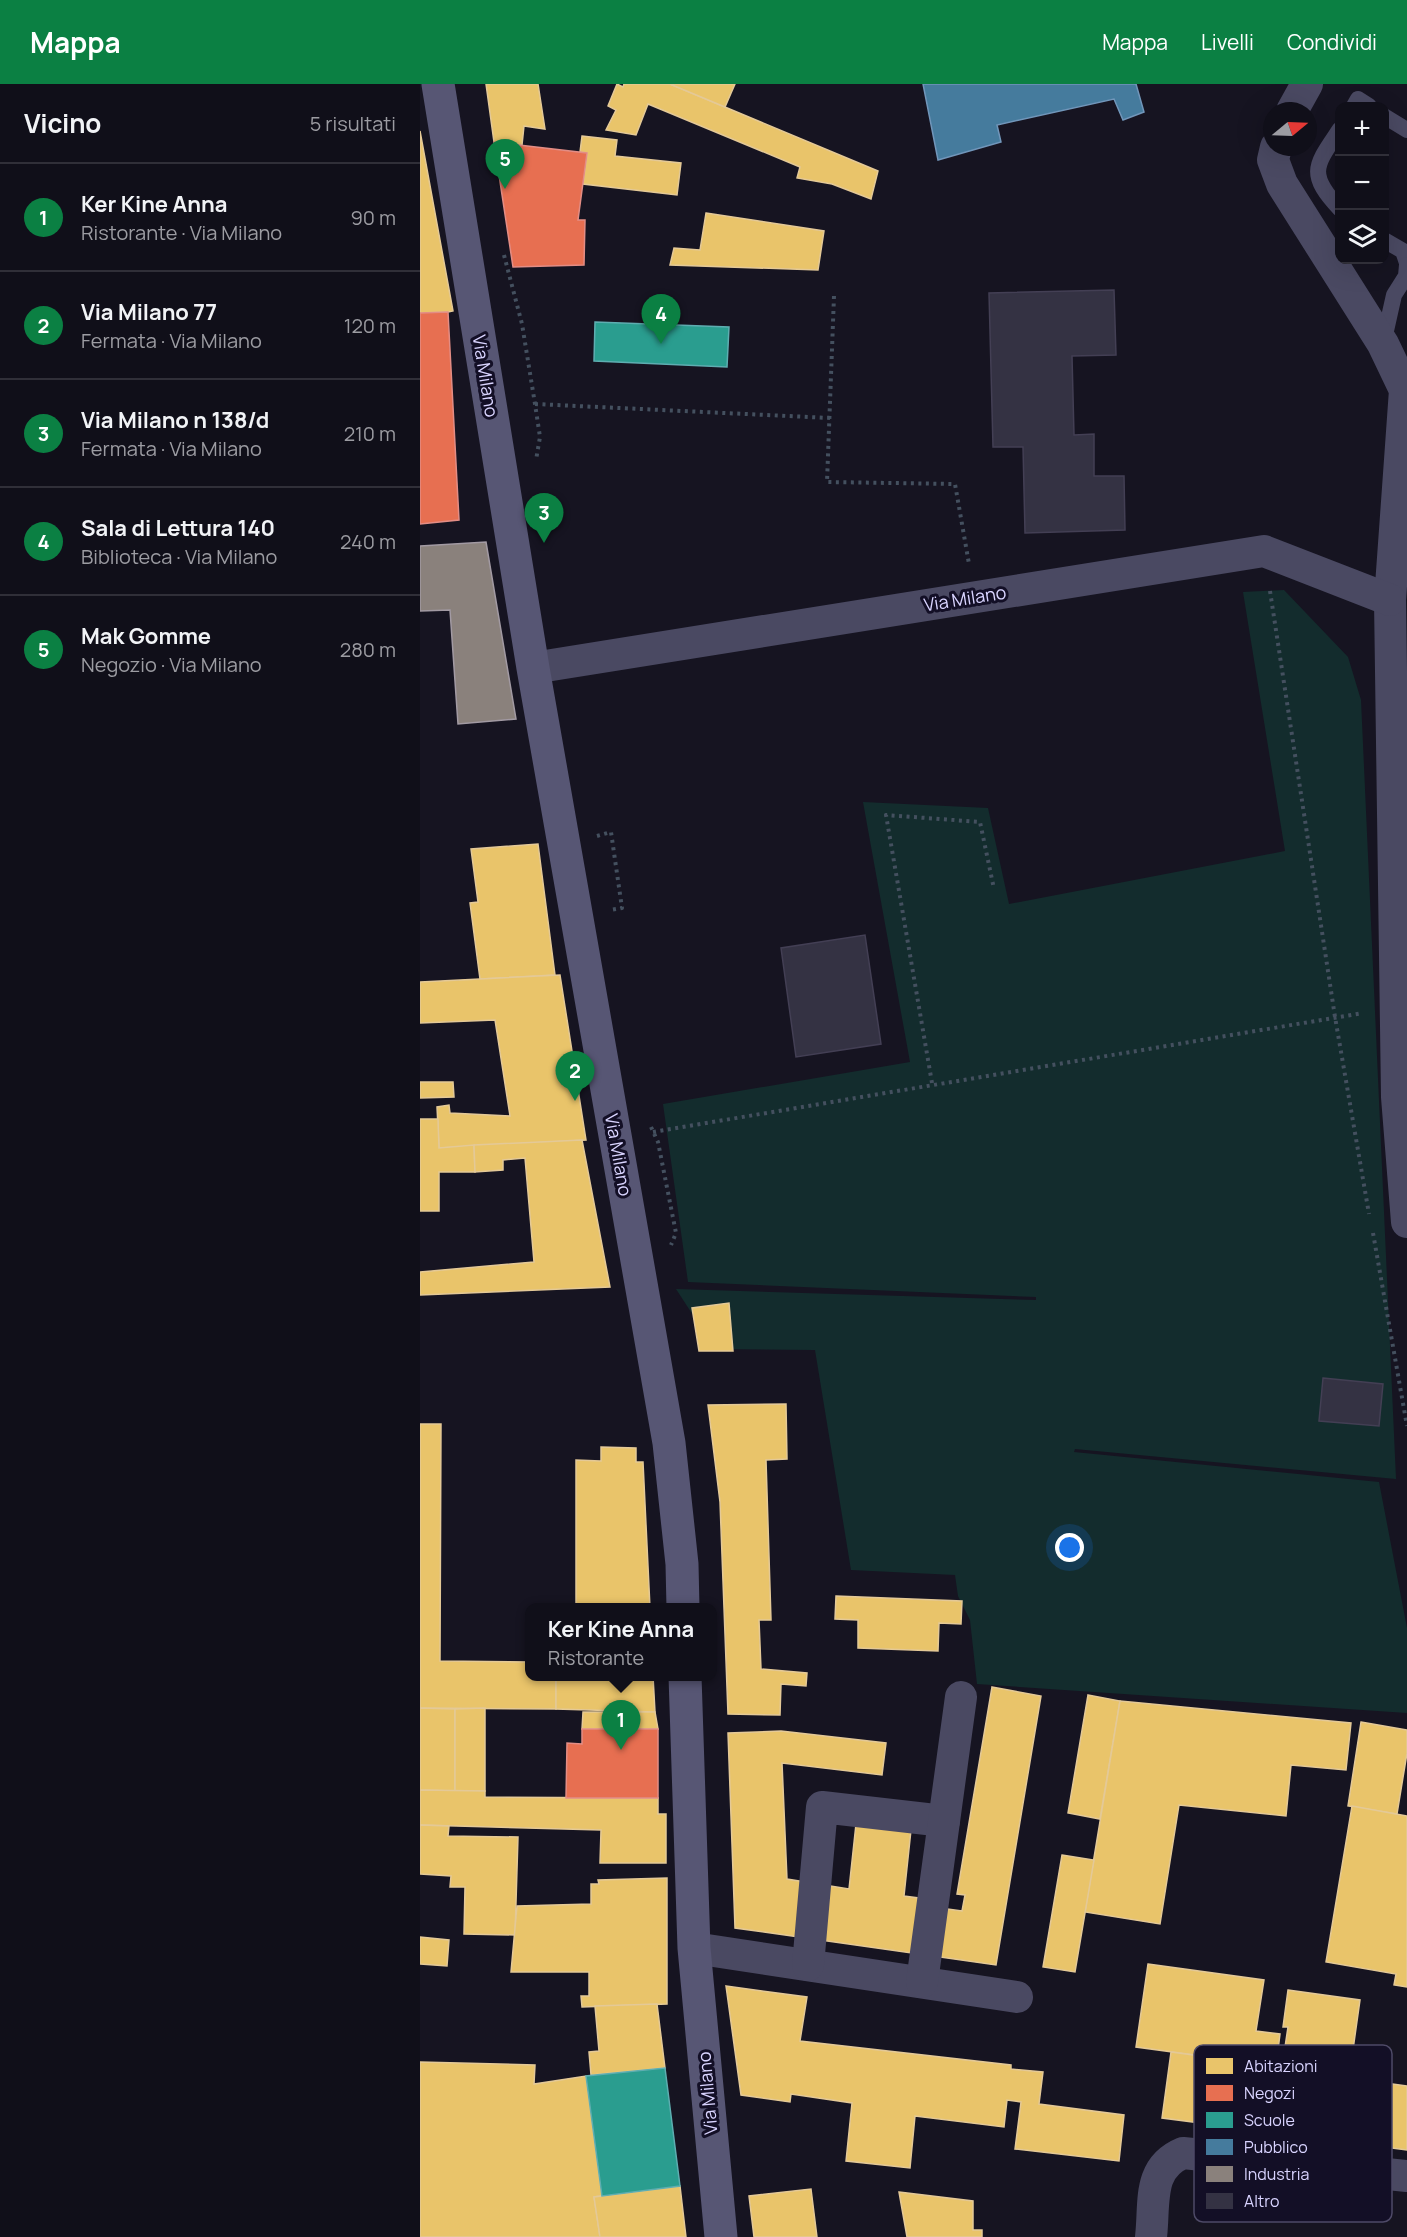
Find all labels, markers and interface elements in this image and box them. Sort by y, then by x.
text: Mappa [30,23,121,61]
text: Mappa [1102,28,1168,56]
text: Livelli [1201,28,1254,56]
text: Condividi [1287,28,1377,56]
north arrow [1263,102,1317,156]
map controls [1335,102,1389,264]
button: + [1335,102,1389,156]
text: Vicino [24,105,101,141]
text: 5 risultati [310,110,396,137]
pin: 5 [486,140,524,189]
button: − [1335,156,1389,210]
text: Ker Kine Anna [81,189,227,219]
text: 1 [39,204,48,231]
text: 90 m [350,204,396,231]
button: layers [1335,210,1389,264]
text: Ristorante · Via Milano [81,219,282,246]
pin: 4 [642,294,680,344]
text: Via Milano 77 [81,297,217,327]
text: 2 [38,312,49,339]
text: 120 m [344,312,396,339]
text: Fermata · Via Milano [81,327,262,354]
street label: Via Milano [468,333,504,419]
text: Via Milano n 138/d [81,405,269,435]
text: 3 [38,420,49,447]
text: 210 m [344,420,396,447]
text: Fermata · Via Milano [81,435,262,462]
pin: 3 [524,494,564,543]
text: Sala di Lettura 140 [81,513,275,543]
text: 4 [37,528,50,555]
text: 240 m [340,528,396,555]
text: Biblioteca · Via Milano [81,543,277,570]
street label: Via Milano [922,580,1008,616]
text: Mak Gomme [81,621,211,651]
text: 5 [38,636,49,663]
text: 280 m [340,636,396,663]
text: Negozio · Via Milano [81,651,262,678]
pin: 2 [556,1052,594,1101]
street label: Via Milano [600,1112,638,1198]
your location [1055,1533,1084,1562]
popup [525,1603,717,1681]
text: Ker Kine Anna [548,1614,694,1644]
text: Ristorante [548,1644,644,1671]
pin: 1 [602,1700,640,1750]
legend [1194,2045,1392,2222]
street label: Via Milano [691,2051,723,2136]
text: Abitazioni [1244,2055,1318,2077]
text: Negozi [1244,2082,1295,2104]
text: Scuole [1244,2109,1295,2131]
text: Pubblico [1244,2136,1308,2158]
text: Industria [1244,2163,1309,2185]
text: Altro [1244,2190,1279,2212]

